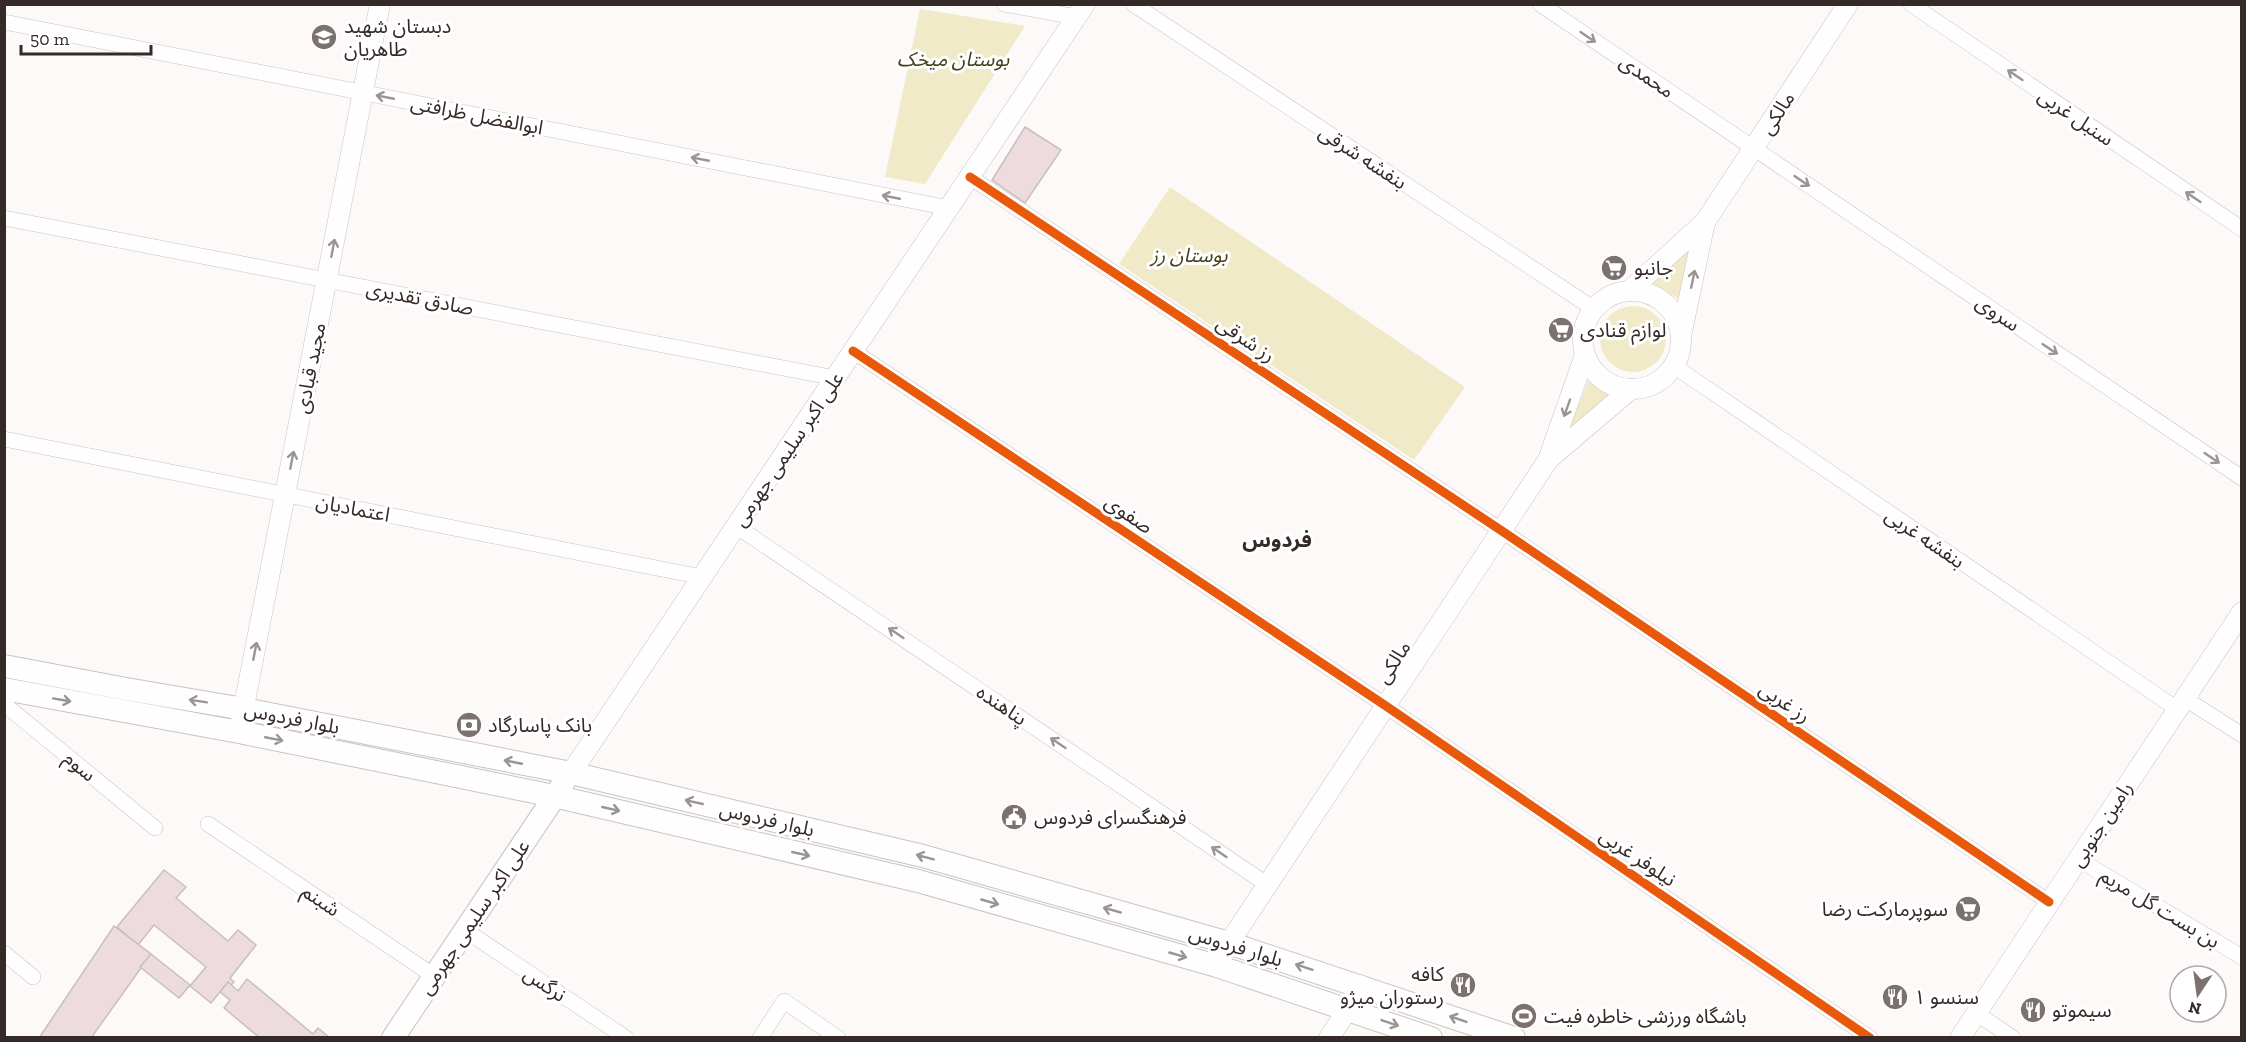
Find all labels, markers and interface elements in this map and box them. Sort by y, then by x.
place label: دبستان شهید طاهریان [344,14,451,61]
scale bar [21,18,152,56]
school or university icon: دبستان شهید طاهریان [309,22,339,52]
text: 50 m [30,28,70,50]
one-way arrow [1579,31,1596,43]
park label: بوستان میخک [897,47,1010,71]
street label: محمدی [1615,49,1679,103]
one-way arrow [2007,69,2023,81]
street label: سنبل غربی [2034,83,2118,151]
street label: مالکی [1754,87,1800,139]
street label: ابوالفضل ظرافتی [409,90,545,140]
one-way arrow [376,91,395,102]
street label: بنفشه شرقی [1315,120,1411,194]
one-way arrow [691,153,710,164]
one-way arrow [1793,175,1810,187]
one-way arrow [2185,190,2202,202]
one-way arrow [882,191,902,202]
one-way arrow [328,238,339,258]
park label: بوستان رز [1149,243,1228,267]
supermarket icon: جانبو [1599,253,1629,283]
place label: جانبو [1634,256,1673,280]
one-way arrow [1688,270,1699,289]
street label: صادق تقدیری [364,276,476,320]
street label: سروی [1971,290,2025,336]
street label: رز شرقی [1212,311,1280,367]
supermarket icon: لوازم قنادی [1546,315,1576,345]
place label: لوازم قنادی [1580,318,1667,345]
street label: مجید قبادی [289,320,331,416]
one-way arrow [2042,343,2058,355]
street label: علی اکبر سلیمی جهرمی [727,367,849,531]
one-way arrow [1561,398,1572,417]
one-way arrow [287,450,298,470]
one-way arrow [2203,452,2220,464]
street label: اعتمادیان [314,489,392,527]
street label: صفوی [1100,489,1158,539]
street label: بنفشه غربی [1881,503,1969,573]
district label: فردوس [1242,527,1312,552]
one-way arrow [888,627,905,639]
street label: مالکی [1370,636,1416,688]
one-way arrow [250,642,261,662]
street label: رز غربی [1755,676,1815,728]
street label: پناهنده [972,679,1032,731]
one-way arrow [52,694,71,705]
one-way arrow [189,695,208,706]
street label: بلوار فردوس [242,697,342,739]
bank icon: بانک پاسارگاد [454,710,484,740]
place label: بانک پاسارگاد [488,713,592,738]
one-way arrow [264,734,284,745]
one-way arrow [1050,737,1066,749]
street label: سوم [57,746,101,789]
one-way arrow [504,756,523,767]
street label: رامین جنوبی [2065,777,2137,871]
one-way arrow [685,796,704,808]
street label: بلوار فردوس [717,796,817,842]
public building icon: فرهنگسرای فردوس [999,802,1029,832]
one-way arrow [602,804,621,816]
place label: فرهنگسرای فردوس [1034,805,1186,829]
street label: نیلوفر غربی [1595,823,1681,891]
street label: علی اکبر سلیمی جهرمی [413,835,535,999]
one-way arrow [1212,846,1228,858]
one-way arrow [791,849,811,860]
one-way arrow [915,850,934,862]
street label: بن بست گل مریم [2094,863,2224,956]
street label: شبنم [296,879,345,924]
supermarket icon: سوپرمارکت رضا [1953,894,1983,924]
one-way arrow [980,897,999,908]
place label: سوپرمارکت رضا [1822,897,1948,922]
one-way arrow [1103,904,1122,915]
street label: بلوار فردوس [1186,920,1286,972]
one-way arrow [1168,950,1187,961]
street label: نرگس [519,961,571,1007]
one-way arrow [1295,961,1314,972]
place label: کافه رستوران ميژو [1340,962,1445,1009]
north arrow [2168,964,2228,1024]
restaurant icon: کافه رستوران ميژو [1448,970,1478,1000]
restaurant icon: ۱ سنسو [1880,982,1910,1012]
place label: ۱ سنسو [1914,985,1979,1009]
restaurant icon: سیموتو [2018,995,2048,1025]
place label: سیموتو [2052,998,2112,1022]
text: N [2187,998,2203,1019]
sports icon: باشگاه ورزشی خاطره فیت [1509,1001,1539,1031]
place label: باشگاه ورزشی خاطره فیت [1544,1004,1747,1028]
one-way arrow [1449,1012,1468,1023]
one-way arrow [1380,1019,1399,1030]

